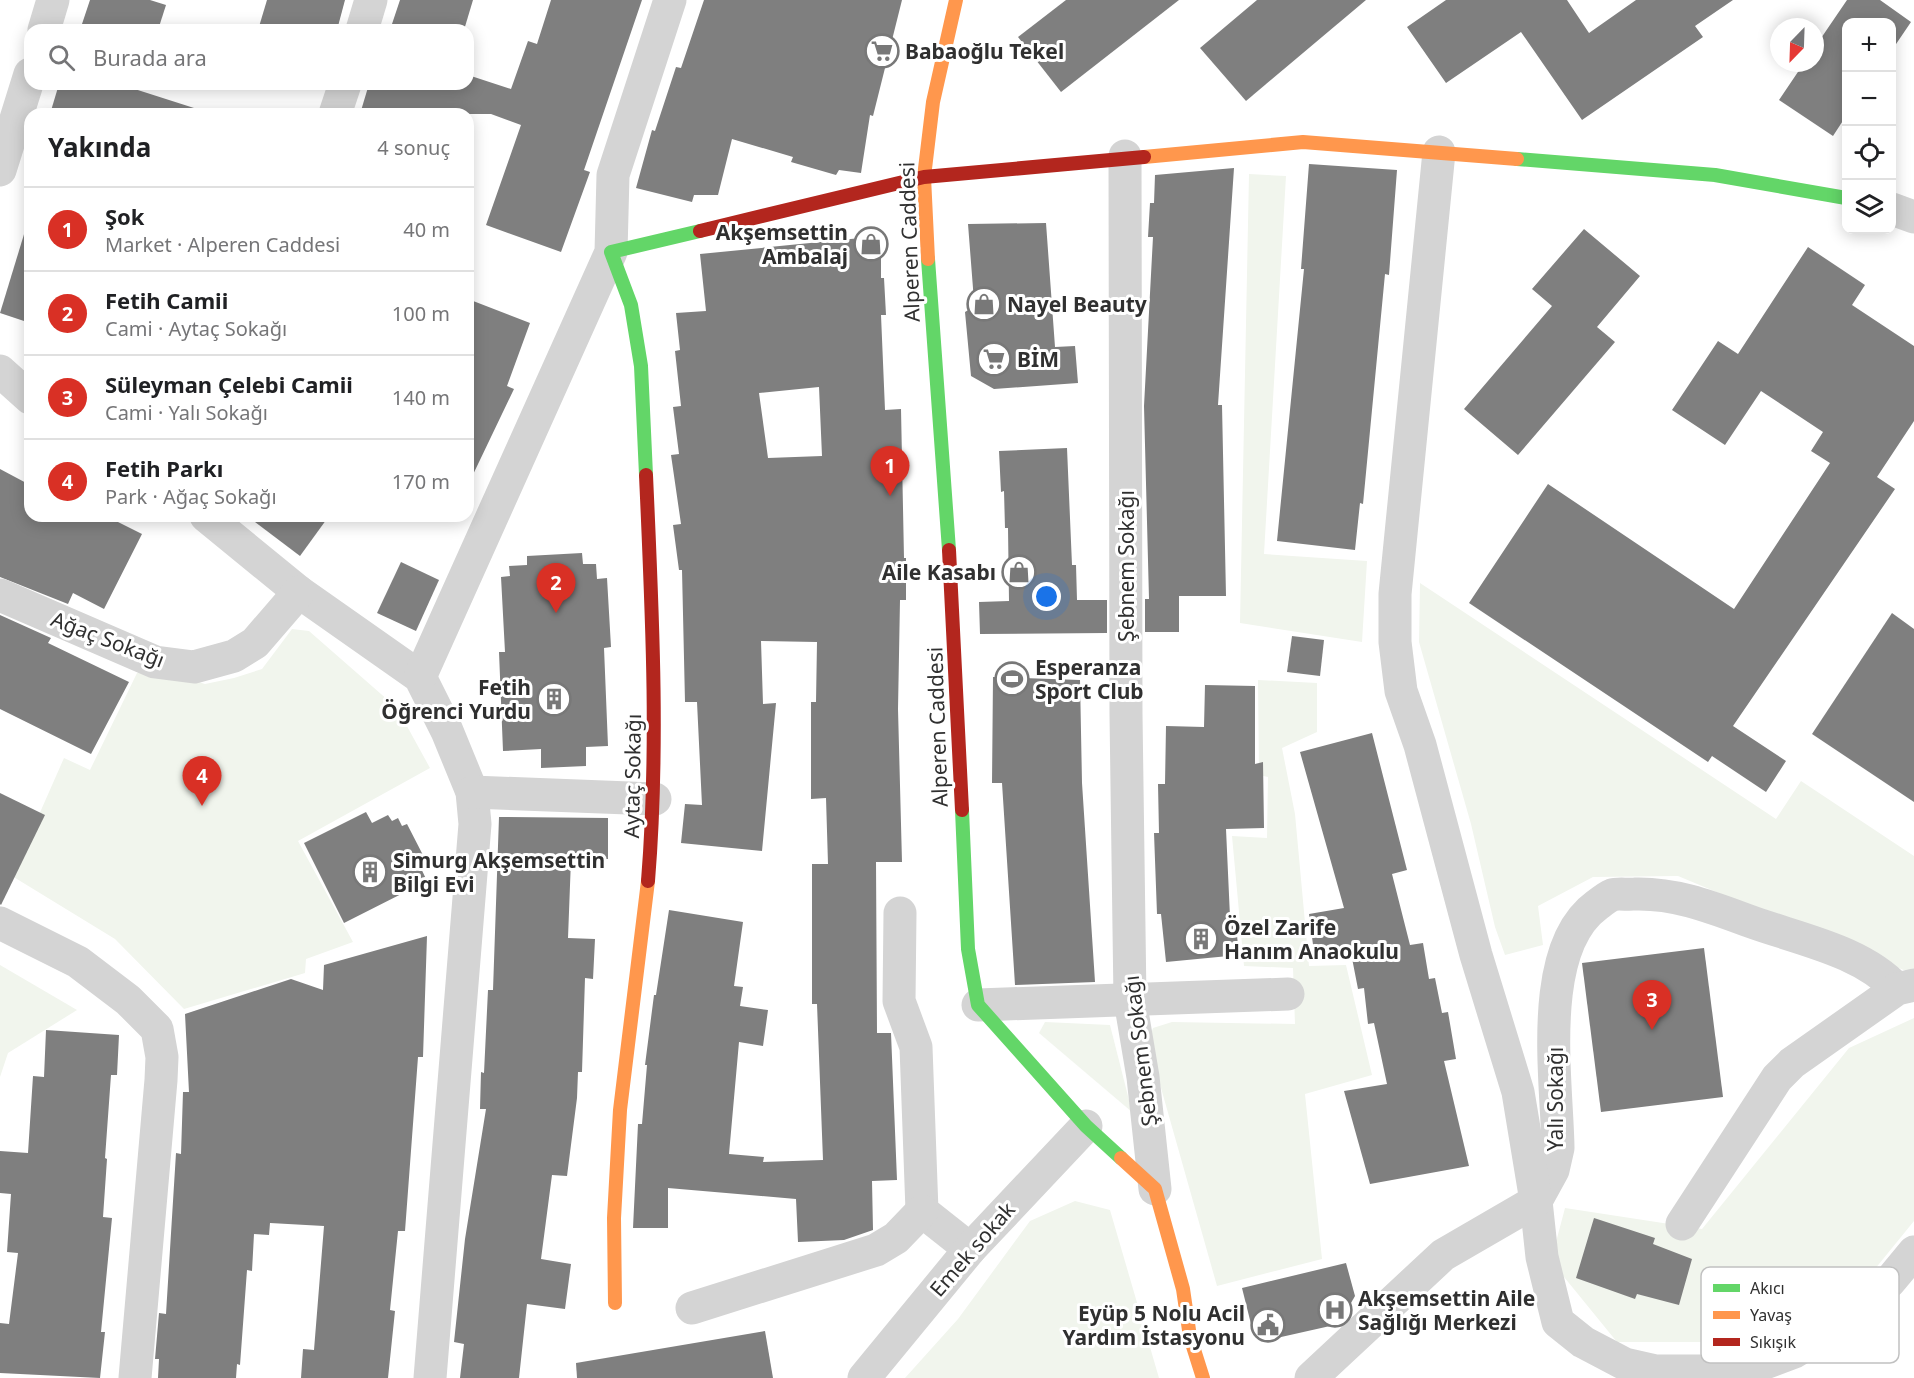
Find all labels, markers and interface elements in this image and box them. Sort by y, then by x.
north arrow [1770,18,1824,72]
map controls [1842,18,1896,234]
button: + [1842,18,1896,72]
search box [24,24,474,90]
supermarket icon: Babaoğlu Tekel [864,33,900,69]
place label: Babaoğlu Tekel [905,37,1064,65]
icon: search [45,41,78,74]
text: Burada ara [93,42,207,72]
button: − [1842,72,1896,126]
button: locate [1842,126,1896,180]
text: Yakında [48,129,151,165]
text: 4 sonuç [377,134,450,161]
street label: Alperen Caddesi [892,161,926,323]
button: layers [1842,180,1896,234]
text: Şok [105,201,145,231]
text: 1 [62,216,73,243]
text: 40 m [403,216,450,243]
place label: Akşemsettin Ambalaj [716,218,848,270]
shop icon: Akşemsettin Ambalaj [853,226,889,262]
text: Market · Alperen Caddesi [105,231,340,258]
text: Fetih Camii [105,285,228,315]
shop icon: Nayel Beauty [966,286,1002,322]
place label: Nayel Beauty [1007,290,1147,318]
text: 2 [62,300,73,327]
text: 100 m [392,300,450,327]
text: Cami · Aytaç Sokağı [105,315,287,342]
supermarket icon: BİM [976,341,1012,377]
place label: BİM [1017,345,1059,373]
text: Süleyman Çelebi Camii [105,369,353,399]
text: 3 [62,384,73,411]
text: 140 m [392,384,450,411]
text: Cami · Yalı Sokağı [105,399,268,426]
pin: 1 [870,446,910,496]
text: Fetih Parkı [105,453,223,483]
text: 4 [62,468,73,495]
text: 170 m [392,468,450,495]
text: Park · Ağaç Sokağı [105,483,277,510]
street label: Şebnem Sokağı [1112,490,1140,642]
shop icon: Aile Kasabı [1001,554,1037,590]
place label: Aile Kasabı [882,558,996,586]
pin: 2 [536,564,576,613]
your location [1032,582,1061,611]
street label: Ağaç Sokağı [47,605,169,673]
street label: Alperen Caddesi [920,646,954,808]
place label: Esperanza Sport Club [1035,653,1144,705]
sports icon: Esperanza Sport Club [994,661,1030,697]
place label: Fetih Öğrenci Yurdu [381,673,531,725]
building icon: Fetih Öğrenci Yurdu [536,681,572,717]
street label: Aytaç Sokağı [617,713,647,839]
pin: 4 [182,756,222,806]
place label: Simurg Akşemsettin Bilgi Evi [393,846,605,898]
building icon: Simurg Akşemsettin Bilgi Evi [352,854,388,890]
place label: Özel Zarife Hanım Anaokulu [1224,913,1399,965]
building icon: Özel Zarife Hanım Anaokulu [1183,921,1219,957]
street label: Şebnem Sokağı [1117,974,1163,1128]
pin: 3 [1632,980,1672,1030]
street label: Yalı Sokağı [1541,1047,1569,1151]
street label: Emek sokak [923,1195,1021,1302]
legend [1701,1267,1899,1363]
text: Akıcı [1750,1277,1785,1299]
place label: Akşemsettin Aile Sağlığı Merkezi [1358,1284,1535,1336]
hospital icon: Akşemsettin Aile Sağlığı Merkezi [1317,1292,1353,1328]
place label: Eyüp 5 Nolu Acil Yardım İstasyonu [1063,1299,1245,1351]
text: Yavaş [1750,1304,1792,1326]
public building icon: Eyüp 5 Nolu Acil Yardım İstasyonu [1250,1307,1286,1343]
text: Sıkışık [1750,1331,1796,1353]

